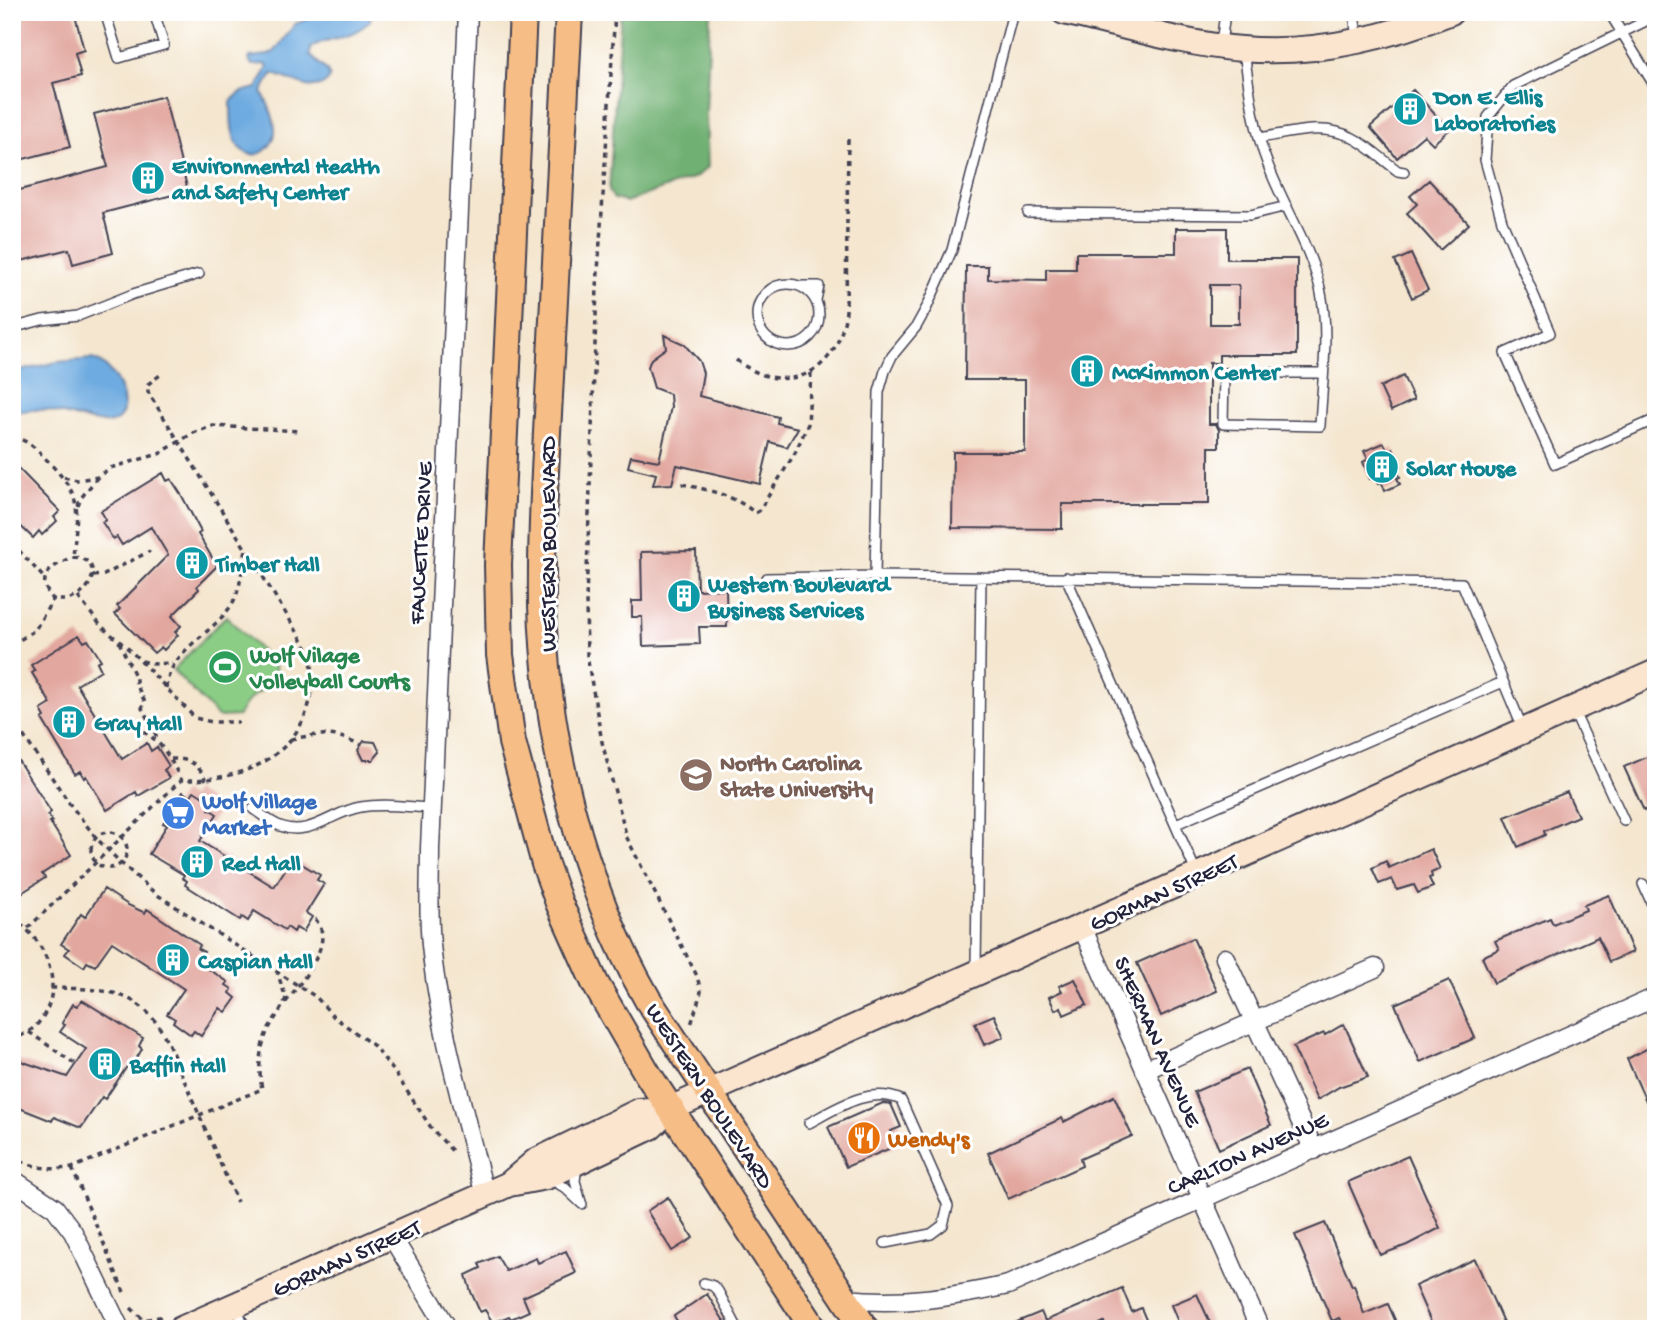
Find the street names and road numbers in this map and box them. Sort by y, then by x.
street label: WESTERN BOULEVARD [537,435,564,652]
street label: FAUCETTE DRIVE [405,460,440,626]
street label: GORMAN STREET [1086,849,1244,939]
street label: SHERMAN AVENUE [1106,953,1206,1133]
street label: WESTERN BOULEVARD [638,999,779,1195]
street label: CARLTON AVENUE [1164,1107,1334,1203]
street label: GORMAN STREET [269,1215,427,1305]

